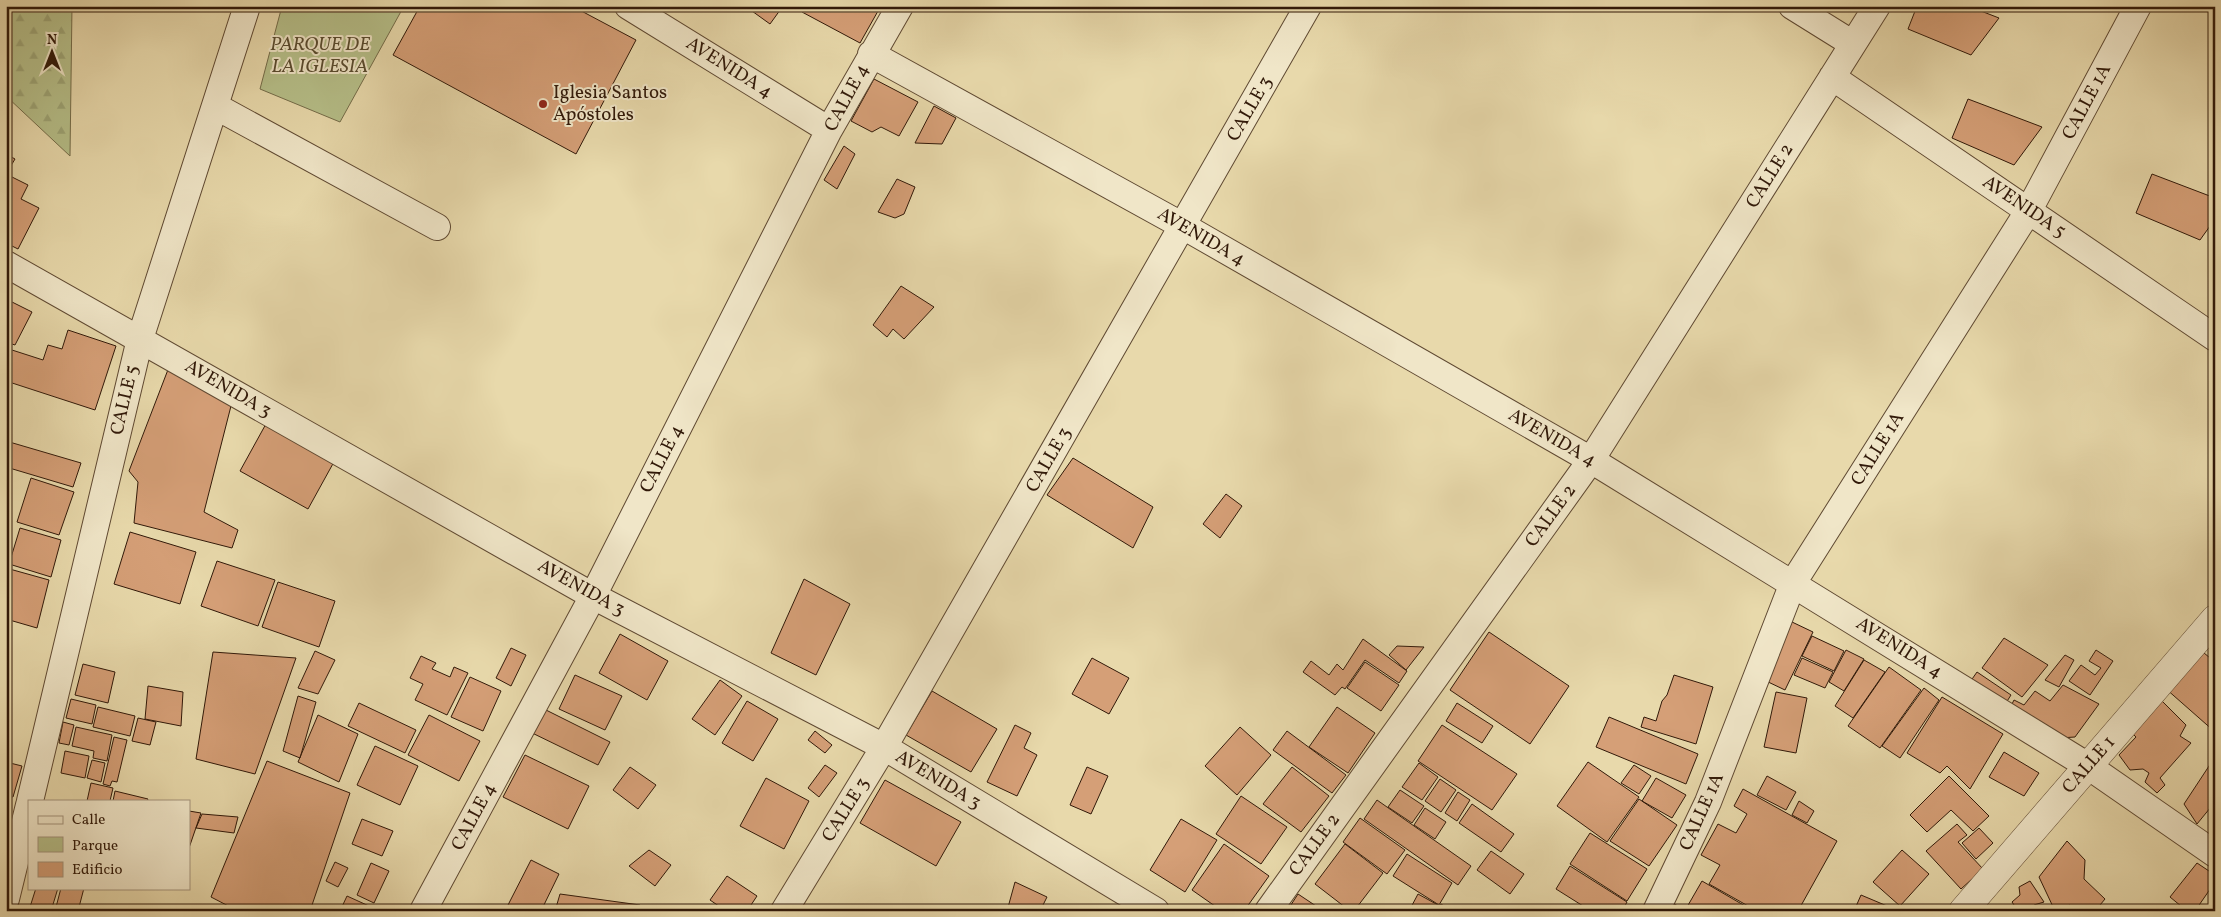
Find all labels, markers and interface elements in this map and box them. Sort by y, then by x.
north arrow [28,28,78,78]
text: N [47,31,57,50]
street label: AVENIDA 4 [681,31,777,105]
park label: PARQUE DE LA IGLESIA [270,32,371,80]
street label: CALLE 1A [2056,59,2118,145]
street label: CALLE 4 [818,60,876,136]
street label: CALLE 3 [1221,71,1279,147]
place label: Iglesia Santos Apóstoles [553,80,667,128]
marker: Iglesia Santos Apóstoles [537,98,549,110]
street label: CALLE 2 [1740,139,1800,213]
street label: AVENIDA 5 [1977,169,2071,245]
street label: AVENIDA 4 [1152,201,1250,273]
street label: AVENIDA 3 [180,354,276,424]
street label: CALLE 5 [104,362,146,438]
street label: AVENIDA 4 [1503,402,1601,474]
street label: CALLE 1A [1845,407,1911,491]
street label: CALLE 4 [634,420,690,498]
street label: CALLE 3 [1020,422,1078,498]
street label: CALLE 2 [1519,479,1583,553]
street label: AVENIDA 3 [533,553,629,623]
street label: AVENIDA 4 [1851,611,1947,685]
street label: CALLE 1 [2056,730,2122,800]
street label: AVENIDA 3 [890,744,986,816]
street label: CALLE 1A [1673,769,1731,855]
street label: CALLE 3 [816,773,876,847]
street label: CALLE 4 [445,779,503,855]
legend [28,800,190,890]
street label: CALLE 2 [1283,808,1347,882]
text: Calle [72,810,105,831]
text: Parque [72,836,118,857]
text: Edificio [72,860,123,881]

